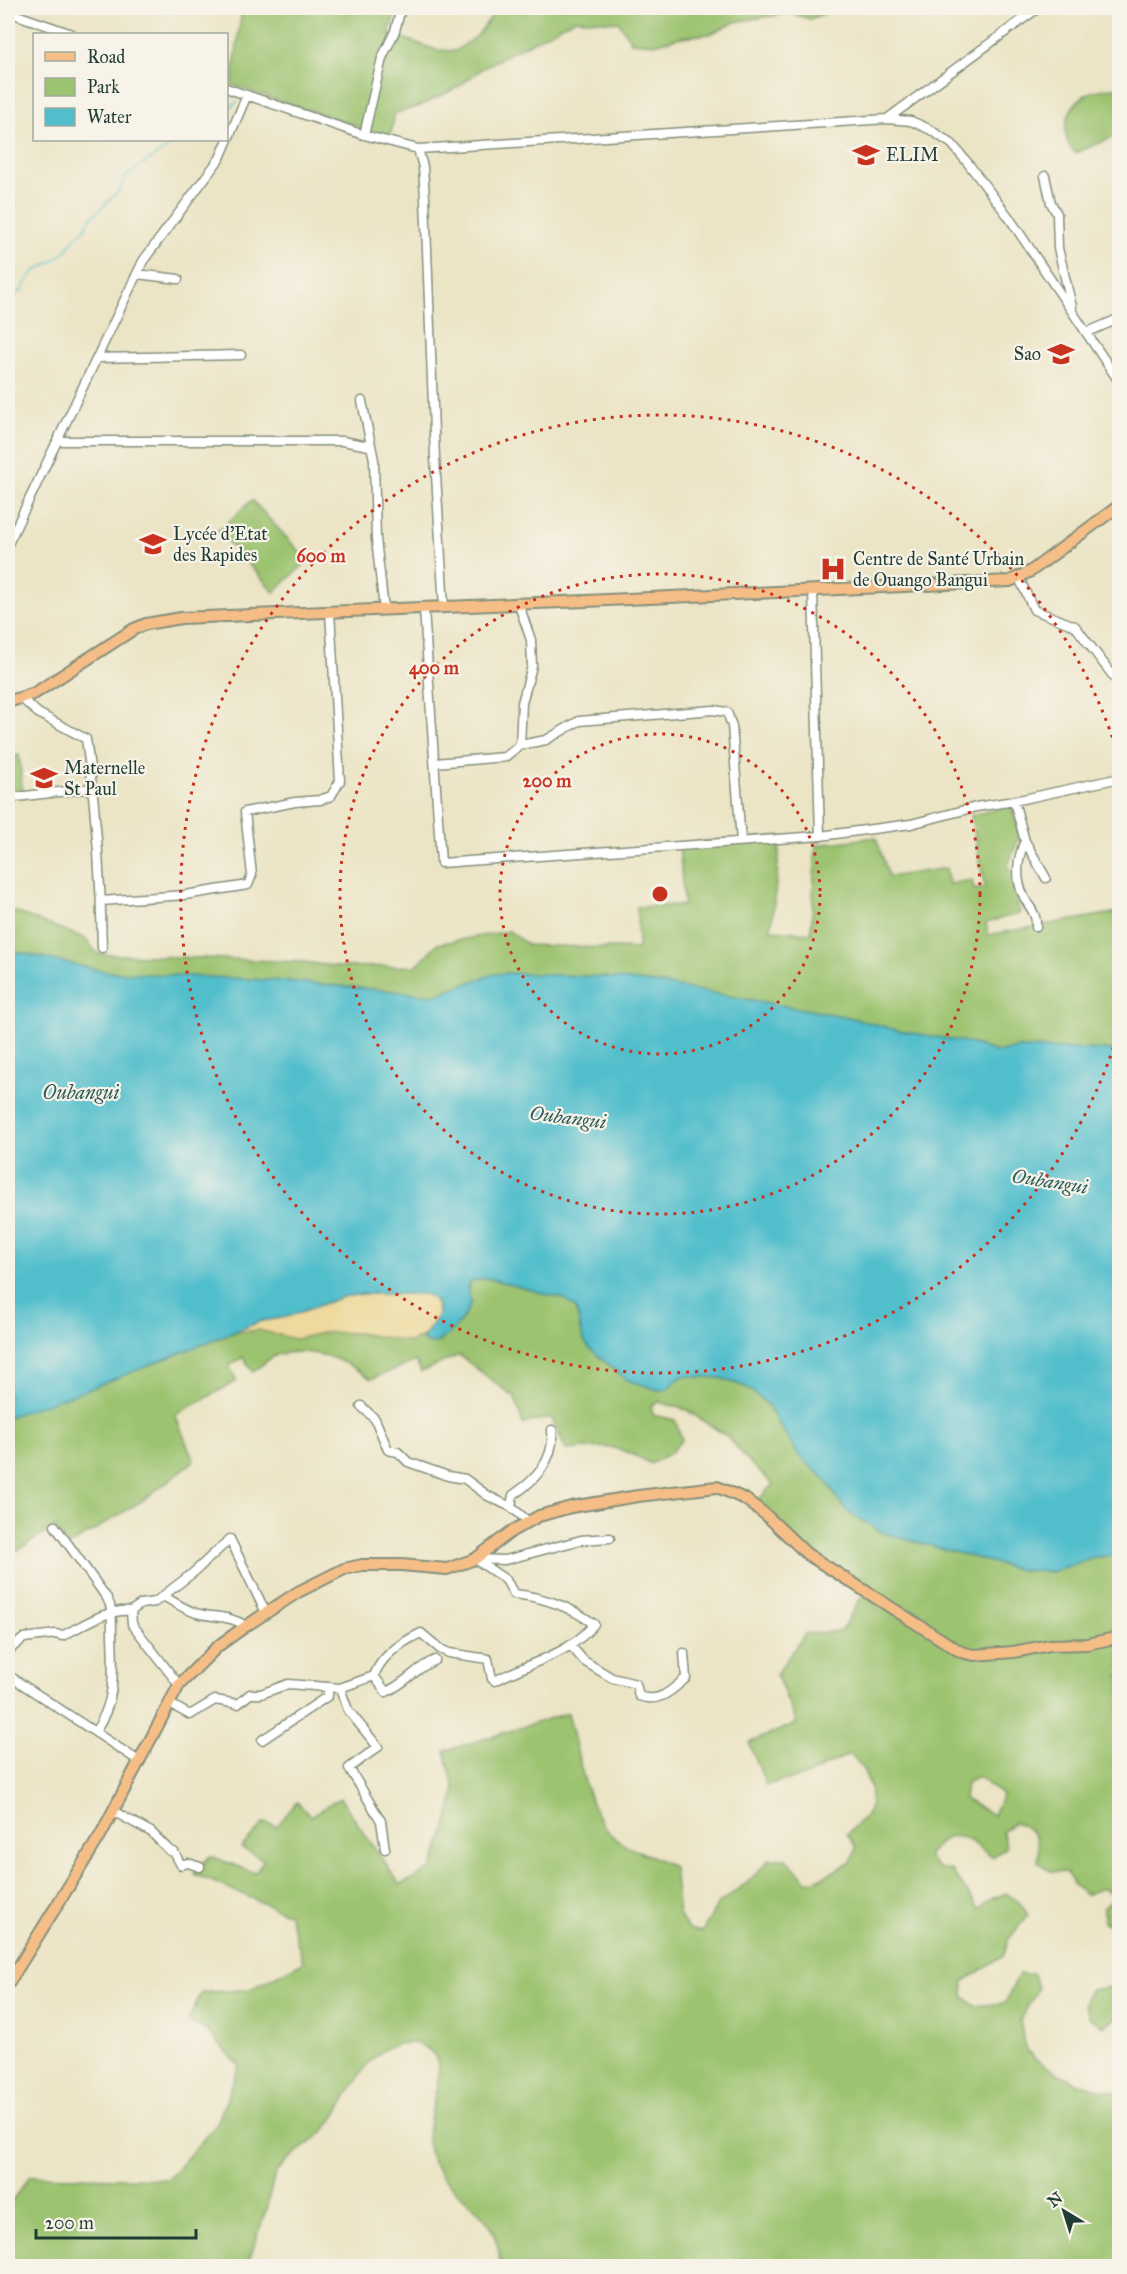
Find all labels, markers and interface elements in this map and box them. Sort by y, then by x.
legend [33,33,228,141]
text: Road [87,46,125,68]
text: Park [87,76,120,98]
text: Water [87,106,132,128]
school or university icon: ELIM [851,140,881,170]
place label: ELIM [886,144,938,166]
school or university icon: Sao [1046,339,1076,369]
place label: Sao [1014,343,1041,365]
place label: Lycée d'Etat des Rapides [173,523,268,566]
school or university icon: Lycée d'Etat des Rapides [138,529,168,559]
text: 600 m [296,545,346,567]
place label: Centre de Santé Urbain de Ouango Bangui [853,548,1024,592]
hospital icon: Centre de Santé Urbain de Ouango Bangui [818,554,848,584]
text: 400 m [409,657,460,680]
place label: Maternelle St Paul [64,757,145,800]
school or university icon: Maternelle St Paul [29,763,59,793]
text: 200 m [523,770,572,792]
centre of rings [650,884,670,904]
water label: Oubangui [43,1080,120,1104]
water label: Oubangui [528,1100,608,1134]
water label: Oubangui [1010,1163,1090,1199]
north arrow [1034,2181,1094,2241]
text: N [1044,2188,1067,2211]
scale bar [36,2202,196,2240]
text: 200 m [45,2212,94,2234]

